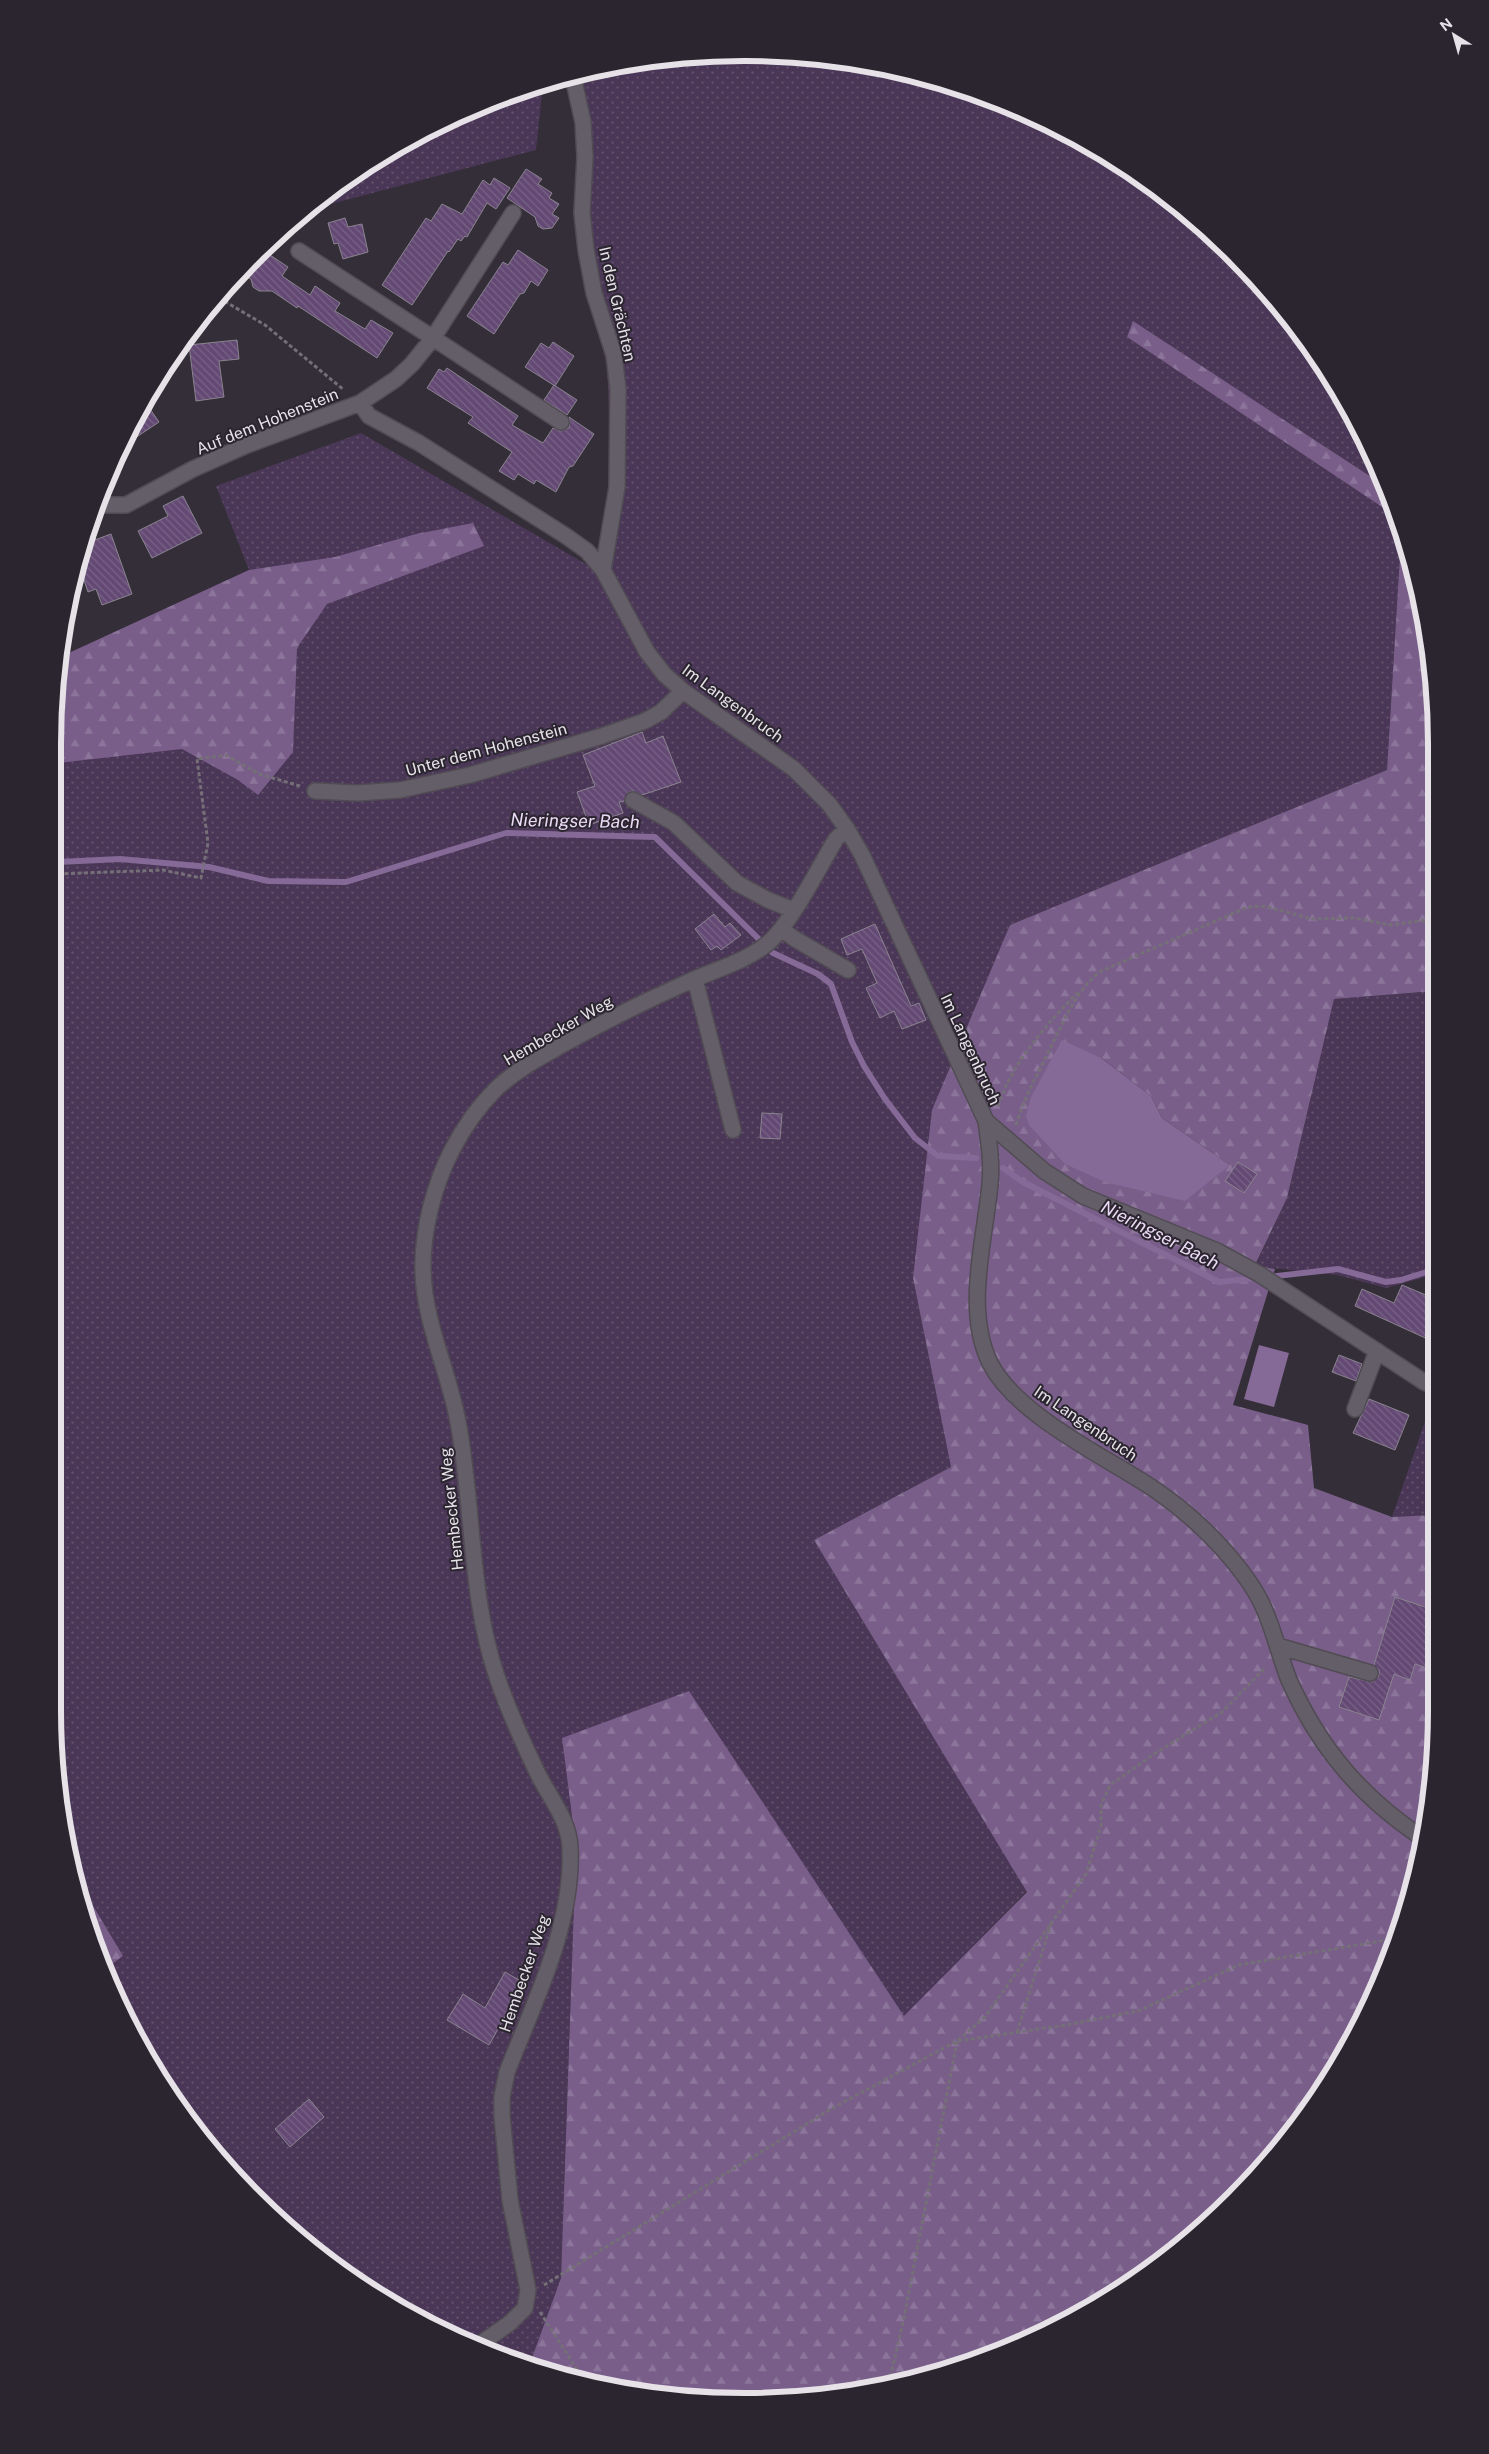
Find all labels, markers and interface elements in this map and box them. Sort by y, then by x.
north arrow [1429,10,1479,60]
text: N [1437,15,1455,34]
street label: In den Grächten [595,245,640,363]
street label: Auf dem Hohenstein [193,384,341,459]
street label: Im Langenbruch [678,660,787,746]
street label: Unter dem Hohenstein [403,719,569,780]
water label: Nieringser Bach [510,809,640,832]
street label: Hembecker Weg [500,991,616,1069]
street label: Im Langenbruch [937,991,1005,1108]
water label: Nieringser Bach [1098,1196,1223,1273]
street label: Im Langenbruch [1031,1382,1141,1465]
street label: Hembecker Weg [436,1447,467,1571]
street label: Hembecker Weg [495,1912,554,2035]

